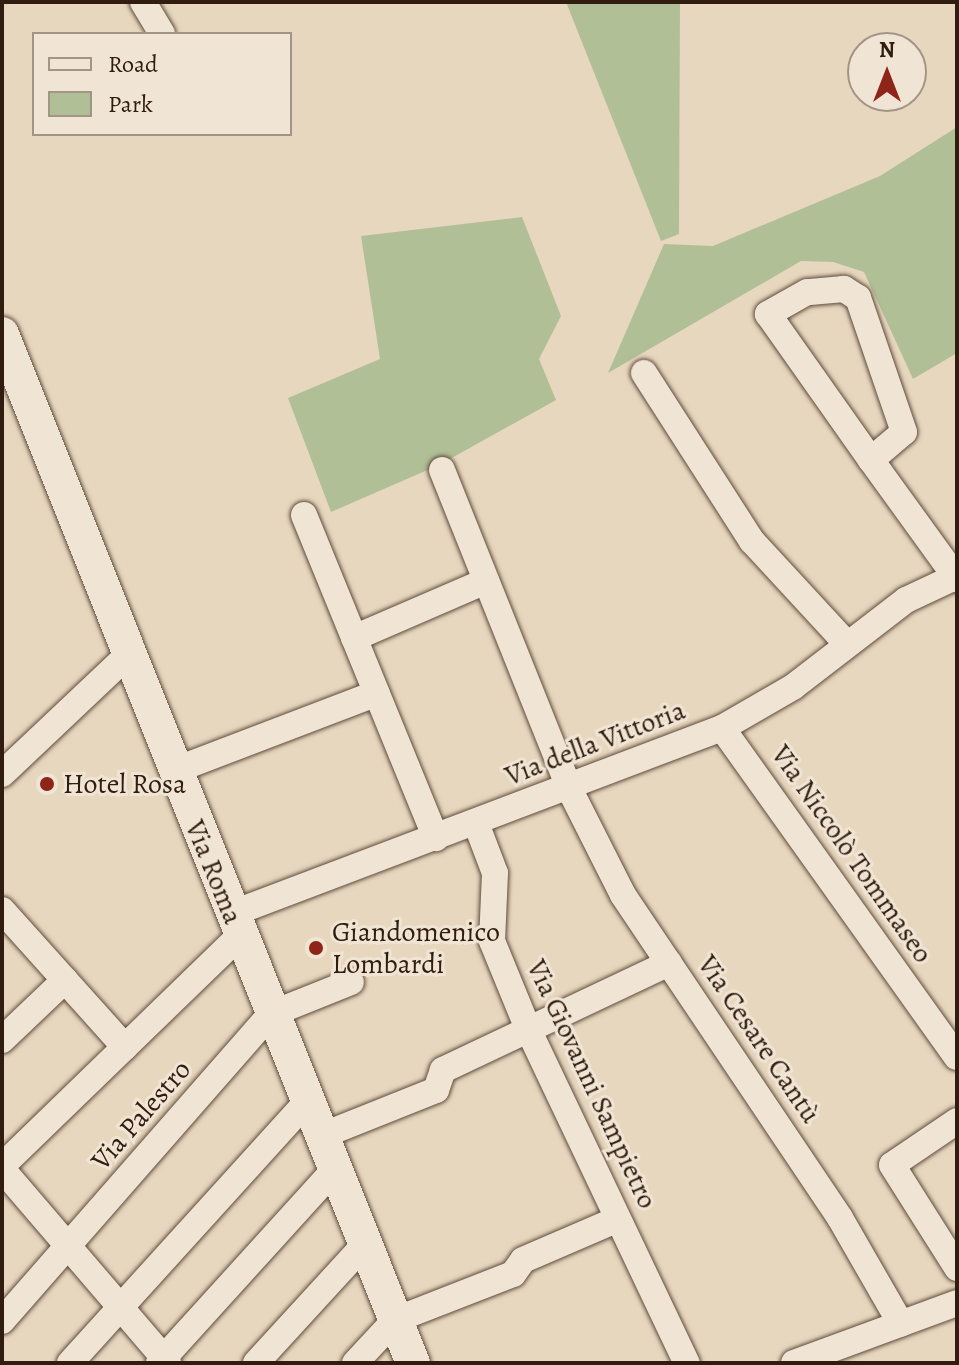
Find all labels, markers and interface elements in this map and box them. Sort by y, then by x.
legend [32,32,292,136]
north arrow [847,32,927,112]
text: N [879,35,895,65]
text: Road [108,48,158,80]
text: Park [108,88,153,120]
street label: Via della Vittoria [500,693,690,793]
street label: Via Niccolò Tommaseo [764,739,940,969]
place label: Hotel Rosa [63,767,186,801]
marker: Hotel Rosa [38,775,56,793]
street label: Via Roma [178,815,250,929]
place label: Giandomenico Lombardi [332,915,500,981]
marker: Giandomenico Lombardi [307,939,325,957]
street label: Via Cesare Cantù [691,949,827,1129]
street label: Via Giovanni Sampietro [520,954,664,1214]
street label: Via Palestro [84,1053,198,1177]

